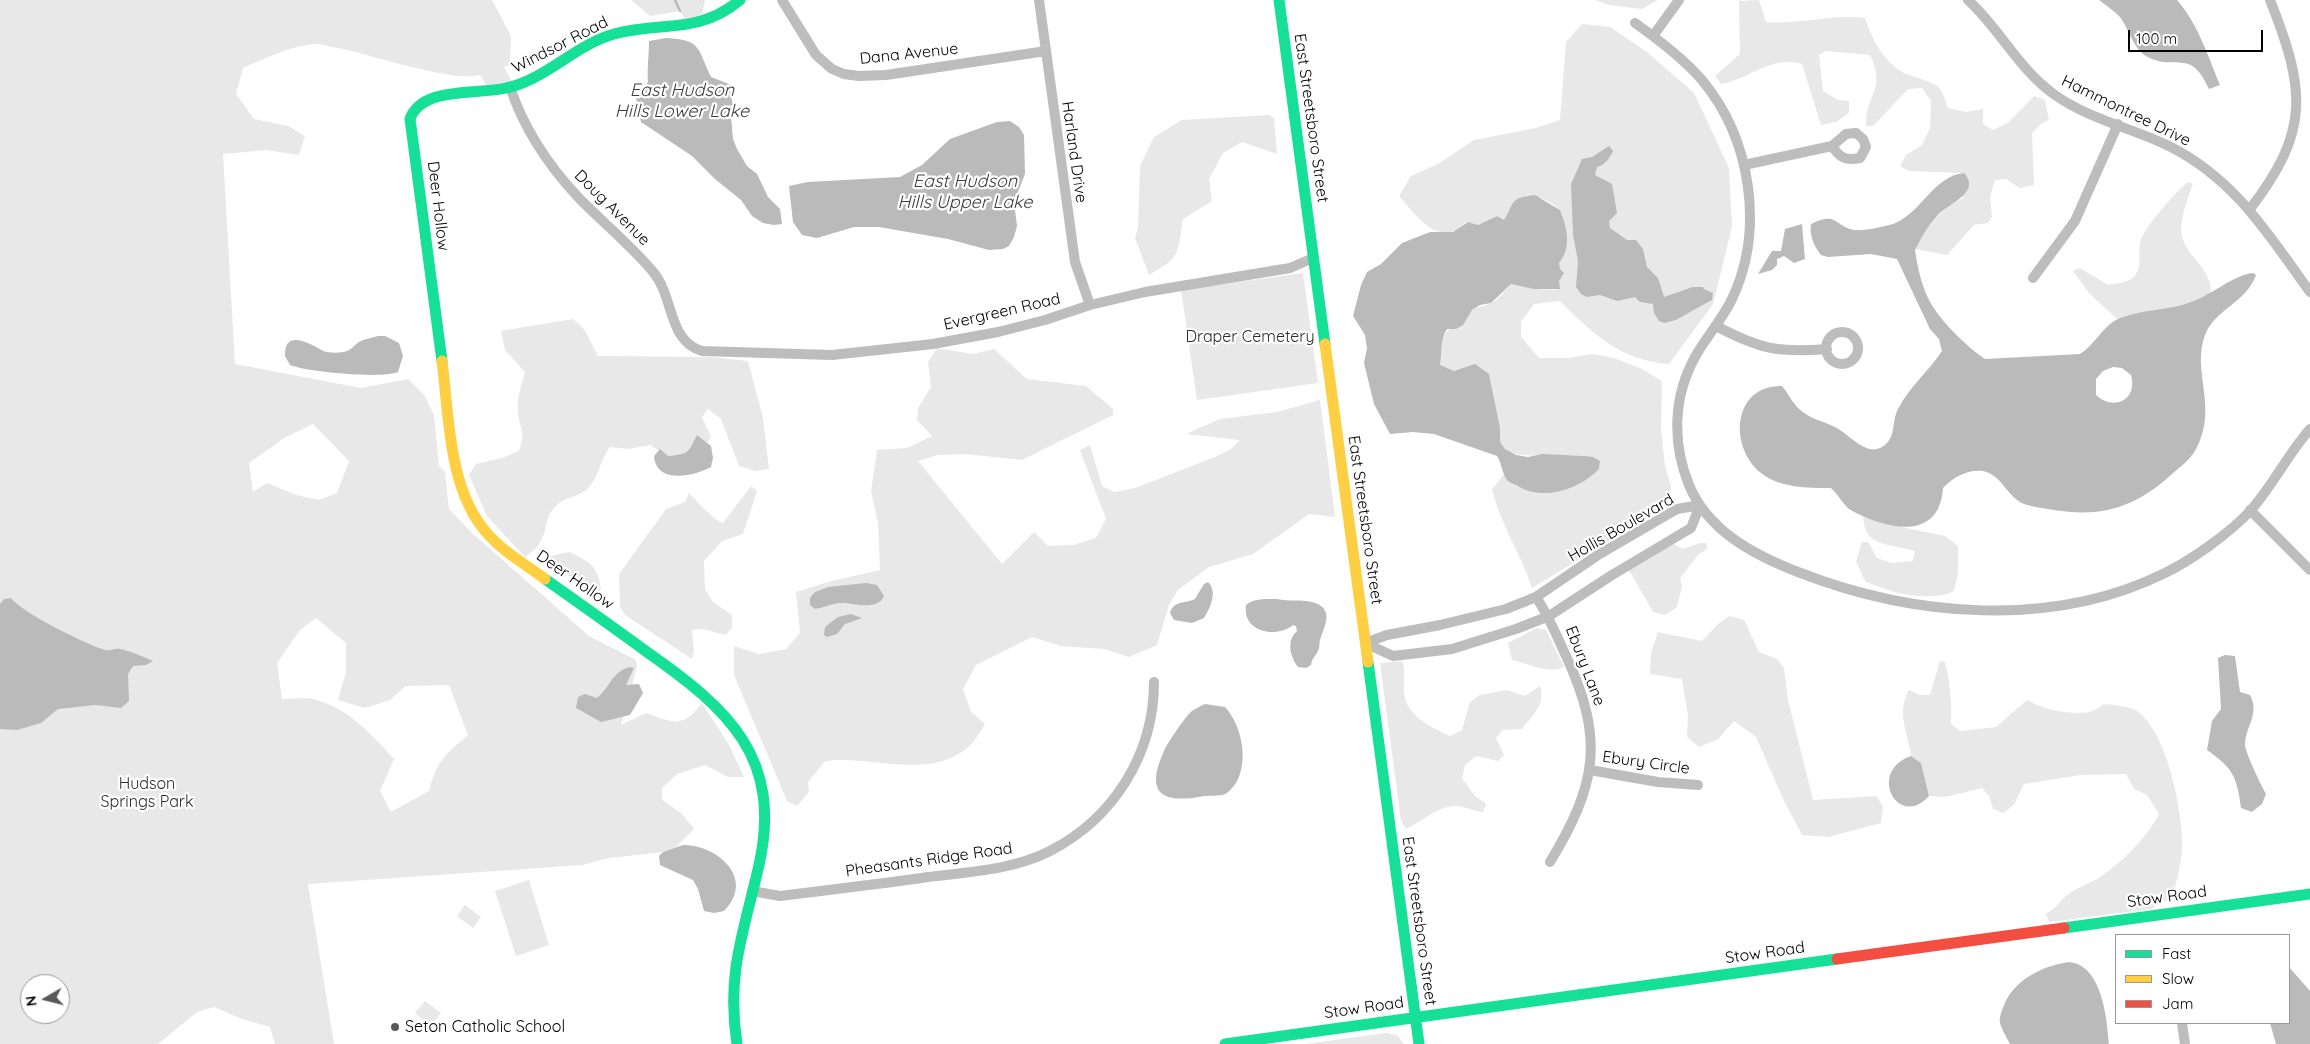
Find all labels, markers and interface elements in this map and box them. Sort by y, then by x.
street label: Windsor Road [509,13,611,77]
scale bar [2130,20,2265,52]
text: 100 m [2136,29,2177,48]
street label: East Streetsboro Street [1290,32,1332,204]
street label: Dana Avenue [859,39,959,69]
street label: Hammontree Drive [2058,71,2194,151]
water label: East Hudson Hills Lower Lake [615,80,749,122]
street label: Harland Drive [1057,100,1091,204]
street label: Deer Hollow [423,160,453,252]
street label: Doug Avenue [570,166,654,250]
water label: East Hudson Hills Upper Lake [898,171,1032,213]
street label: Evergreen Road [942,289,1062,335]
park label: Draper Cemetery [1185,327,1315,347]
street label: East Streetsboro Street [1344,434,1386,606]
street label: Hollis Boulevard [1565,490,1677,566]
street label: Deer Hollow [533,546,617,614]
street label: Ebury Lane [1561,623,1609,709]
street label: Ebury Circle [1601,747,1691,779]
park label: Hudson Springs Park [100,774,194,812]
street label: East Streetsboro Street [1398,835,1440,1007]
street label: Pheasants Ridge Road [844,839,1014,881]
street label: Stow Road [2126,882,2208,912]
legend [2115,934,2290,1024]
street label: Stow Road [1724,938,1806,968]
text: Fast [2162,944,2191,963]
text: Slow [2162,969,2194,988]
north arrow [20,974,70,1024]
street label: Stow Road [1323,993,1405,1023]
text: Jam [2162,994,2193,1013]
text: N [22,995,41,1007]
place label: Seton Catholic School [405,1017,565,1037]
marker: Seton Catholic School [389,1021,401,1033]

